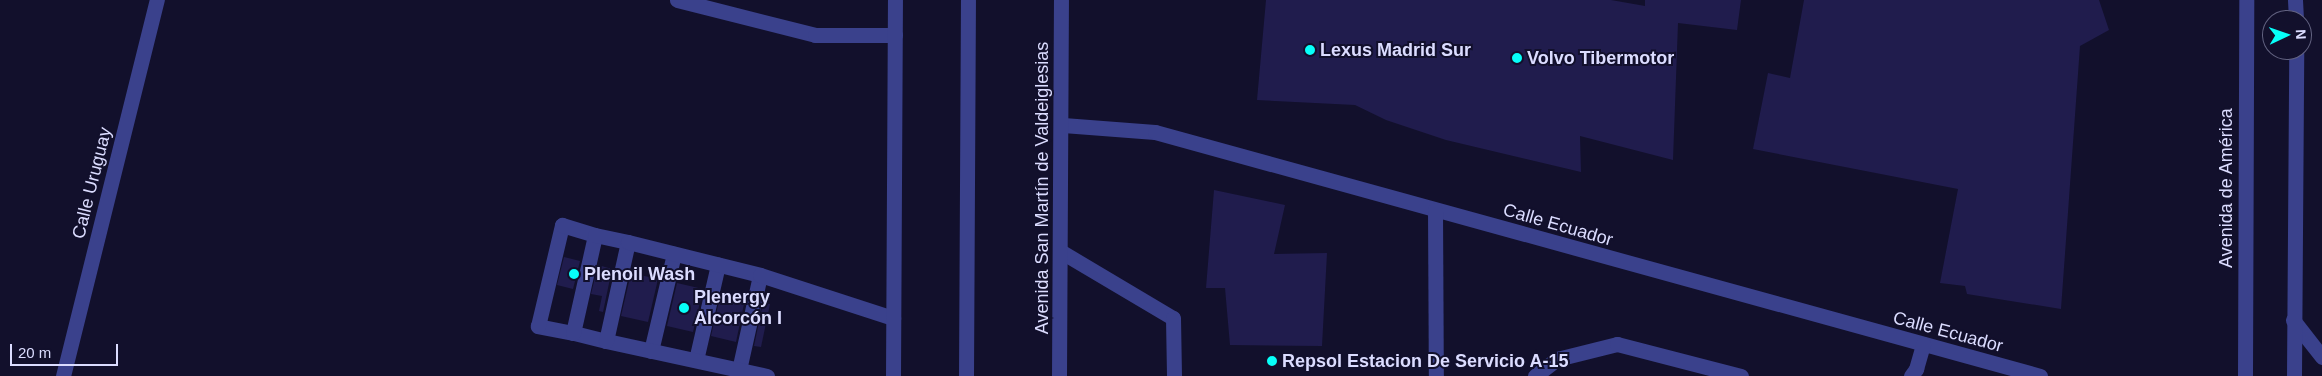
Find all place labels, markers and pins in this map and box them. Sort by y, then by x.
place label: Lexus Madrid Sur [1320,39,1471,61]
marker: Lexus Madrid Sur [1304,44,1316,56]
place label: Volvo Tibermotor [1527,47,1674,69]
marker: Volvo Tibermotor [1511,52,1523,64]
place label: Plenoil Wash [584,263,695,285]
marker: Plenoil Wash [568,268,580,280]
place label: Plenergy Alcorcón I [694,287,782,330]
marker: Plenergy Alcorcón I [678,302,690,314]
place label: Repsol Estacion De Servicio A-15 [1282,350,1569,372]
marker: Repsol Estacion De Servicio A-15 [1266,355,1278,367]

